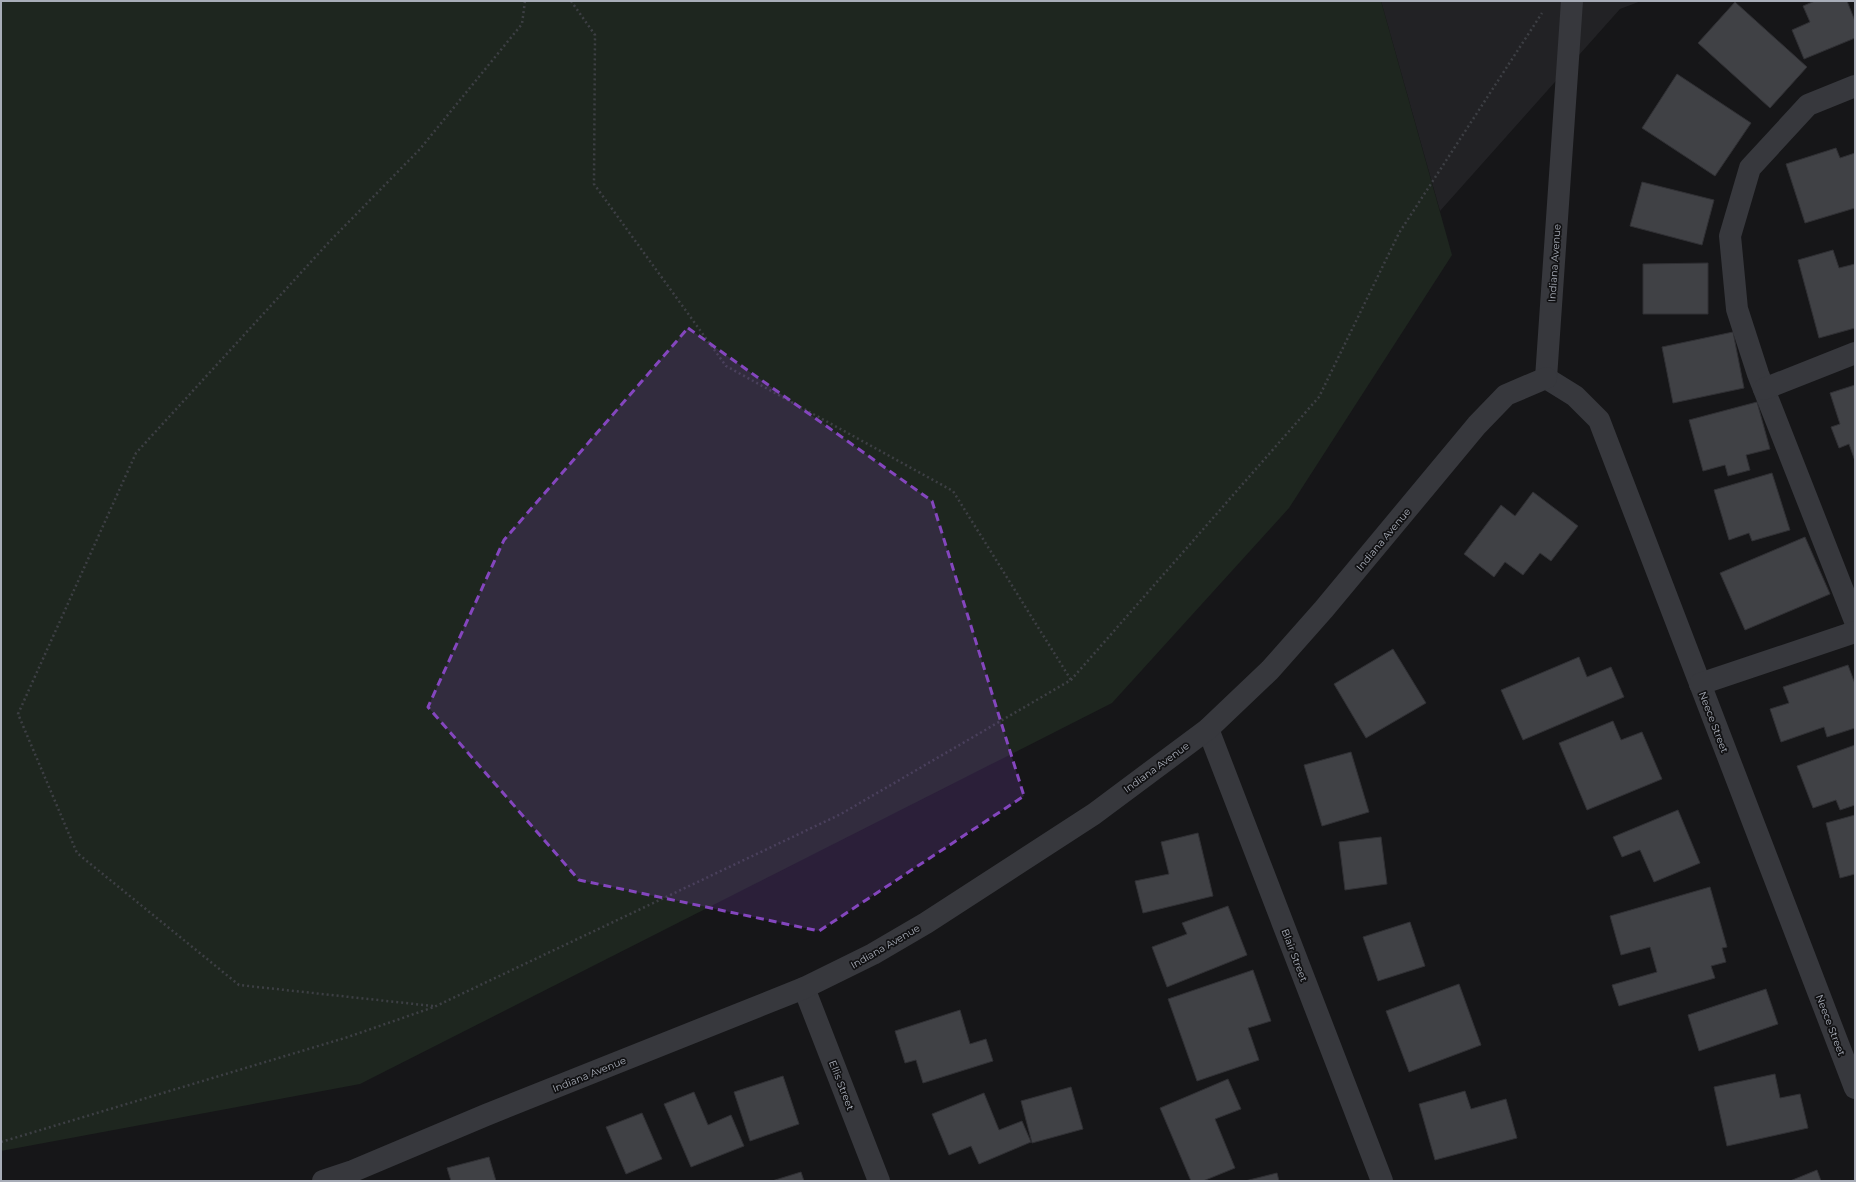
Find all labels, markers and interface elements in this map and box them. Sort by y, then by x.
street label: Indiana Avenue [1545,224,1564,302]
street label: Indiana Avenue [1353,505,1413,573]
street label: Neece Street [1696,690,1731,755]
street label: Indiana Avenue [1121,739,1192,796]
street label: Indiana Avenue [848,921,922,972]
street label: Blair Street [1278,927,1311,984]
street label: Neece Street [1813,993,1848,1058]
street label: Indiana Avenue [551,1054,628,1095]
street label: Ellis Street [826,1058,857,1112]

